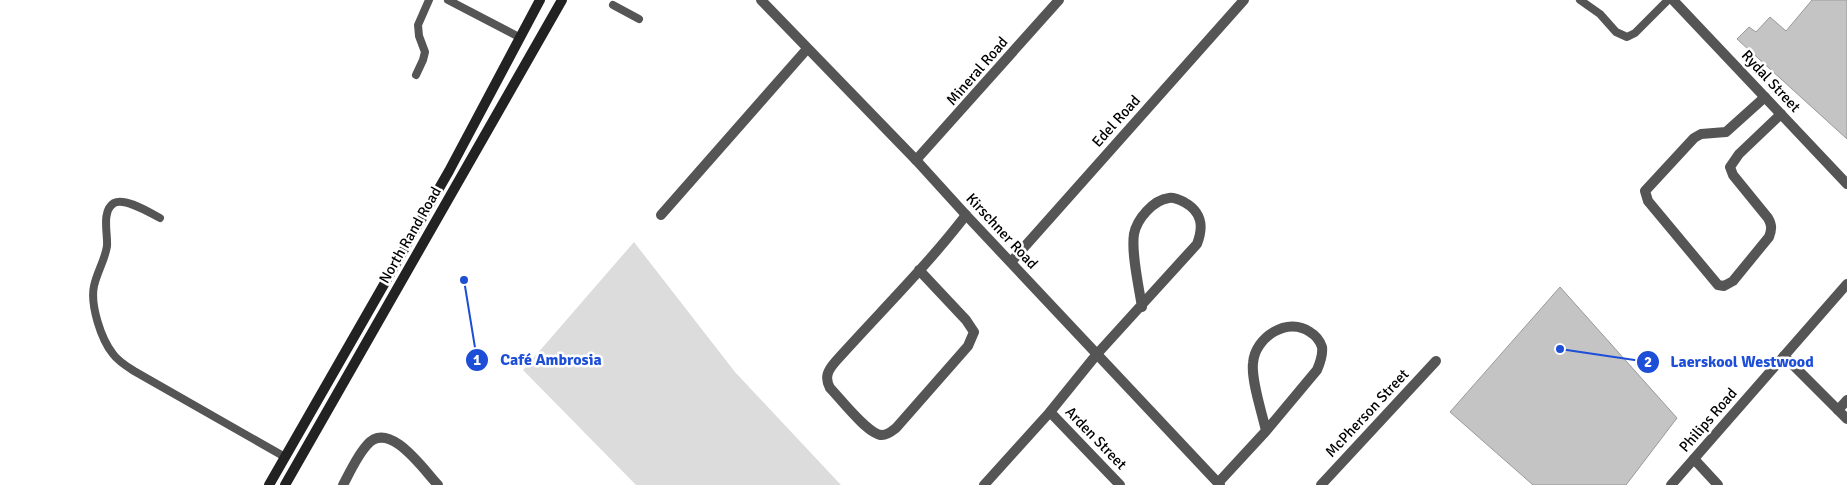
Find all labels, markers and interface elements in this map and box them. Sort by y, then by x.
street label: Mineral Road [942,33,1012,109]
street label: Rydal Street [1738,46,1804,116]
street label: Edel Road [1088,91,1144,151]
street label: North Rand Road [375,183,445,287]
street label: Kirschner Road [962,189,1042,273]
callout: Café Ambrosia [465,344,611,375]
callout: Laerskool Westwood [1635,346,1824,377]
text: Café Ambrosia [500,350,602,370]
text: 1 [473,351,481,369]
text: Laerskool Westwood [1670,352,1814,372]
text: 2 [1644,353,1652,371]
street label: McPherson Street [1322,365,1412,461]
street label: Philips Road [1675,384,1741,456]
street label: Arden Street [1062,403,1130,473]

